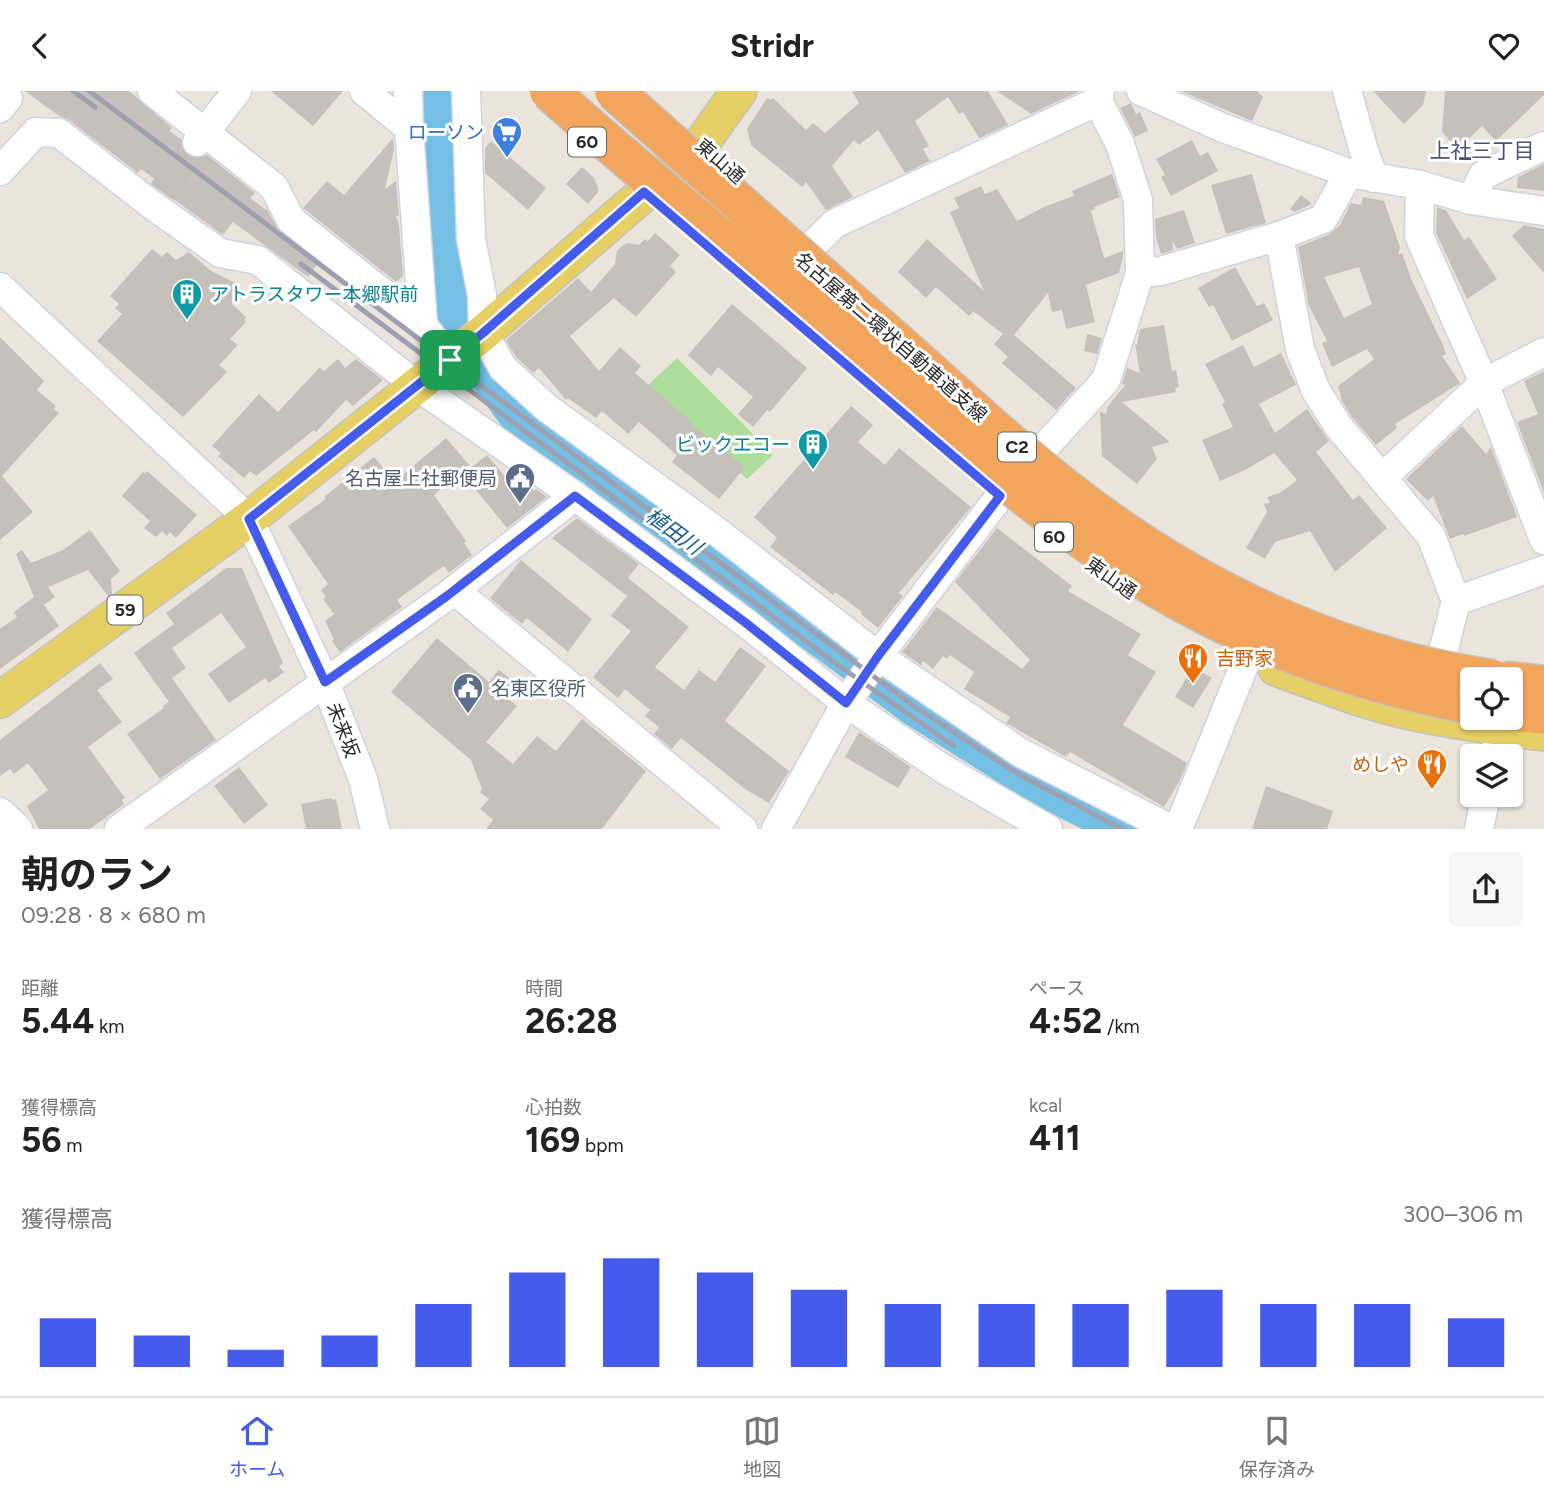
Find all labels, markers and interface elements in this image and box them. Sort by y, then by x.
icon: back [21,27,59,65]
text: Stridr [730,27,814,65]
icon: heart [1485,27,1523,65]
supermarket icon: ローソン [490,115,524,159]
place label: ローソン [408,121,484,144]
road number: 60 [568,127,606,157]
street label: 東山通 [691,134,749,188]
district label: 上社三丁目 [1430,138,1535,163]
street label: 名古屋第二環状自動車道支線 [790,247,992,427]
building icon: アトラスタワー本郷駅前 [170,277,204,321]
place label: アトラスタワー本郷駅前 [210,283,419,306]
pin [420,330,480,390]
icon: arrive [431,341,469,379]
building icon: ビックエコー [796,427,830,471]
place label: ビックエコー [676,433,790,456]
road number: C2 [998,433,1036,461]
public building icon: 名古屋上社郵便局 [503,461,537,505]
place label: 名古屋上社郵便局 [345,467,497,490]
water label: 植田川 [641,502,708,561]
road number: 60 [1035,523,1073,552]
street label: 東山通 [1081,552,1141,604]
road number: 59 [108,595,142,625]
restaurant icon: 吉野家 [1176,641,1210,685]
place label: 吉野家 [1216,647,1273,670]
map controls [1460,667,1523,807]
button: locate [1460,667,1523,730]
public building icon: 名東区役所 [451,671,485,715]
place label: 名東区役所 [491,677,586,700]
street label: 未来坂 [322,699,364,761]
button: layers [1460,744,1523,807]
restaurant icon: めしや [1415,747,1449,791]
place label: めしや [1352,753,1409,776]
text: 朝のラン [21,852,173,898]
button: share [1449,852,1523,926]
text: 09:28 · 8 × 680 m [21,901,206,929]
text: 距離 [21,977,59,1000]
text: 時間 [525,977,563,1000]
text: ペース [1029,977,1085,1000]
text: 5.44 [21,1000,94,1042]
text: 26:28 [525,1000,618,1042]
text: 4:52 [1029,1000,1102,1042]
text: km [94,1015,124,1038]
text: /km [1102,1015,1140,1038]
text: kcal [1029,1094,1062,1117]
text: 獲得標高 [21,1096,97,1119]
text: 心拍数 [525,1096,582,1119]
text: 411 [1029,1117,1081,1159]
text: 56 [21,1119,62,1161]
text: 169 [525,1119,580,1161]
text: m [62,1134,83,1157]
text: bpm [580,1134,624,1157]
text: 300–306 m [1403,1200,1523,1228]
text: 獲得標高 [21,1205,113,1233]
tab: ホーム [229,1412,285,1481]
tab: 地図 [743,1412,781,1481]
tab: 保存済み [1239,1412,1315,1481]

